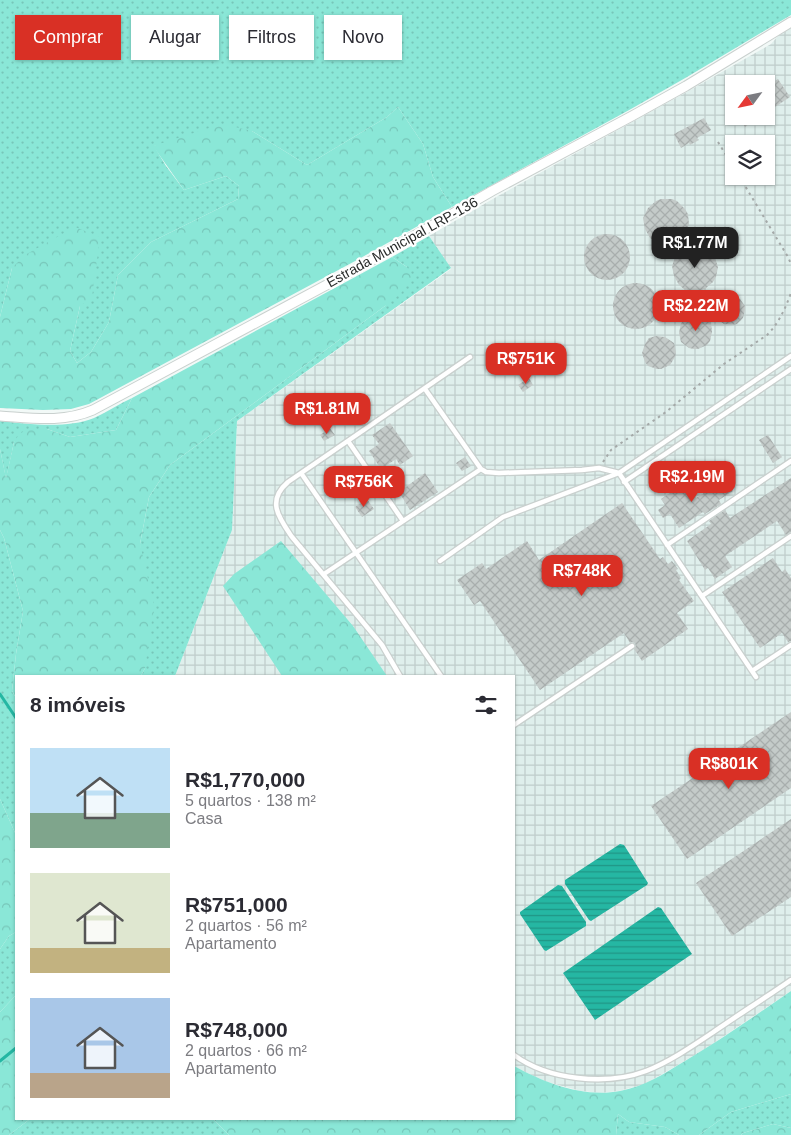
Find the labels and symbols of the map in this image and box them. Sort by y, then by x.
north arrow [725,75,775,125]
street label: Estrada Municipal LRP-136 [324,194,481,290]
pin: R$1.77M [649,226,741,269]
pin: R$2.22M [650,290,742,332]
pin: R$751K [485,342,567,385]
pin: R$1.81M [281,392,373,435]
pin: R$2.19M [646,460,738,503]
pin: R$756K [323,466,405,508]
pin: R$748K [541,554,623,597]
pin: R$801K [688,748,770,790]

